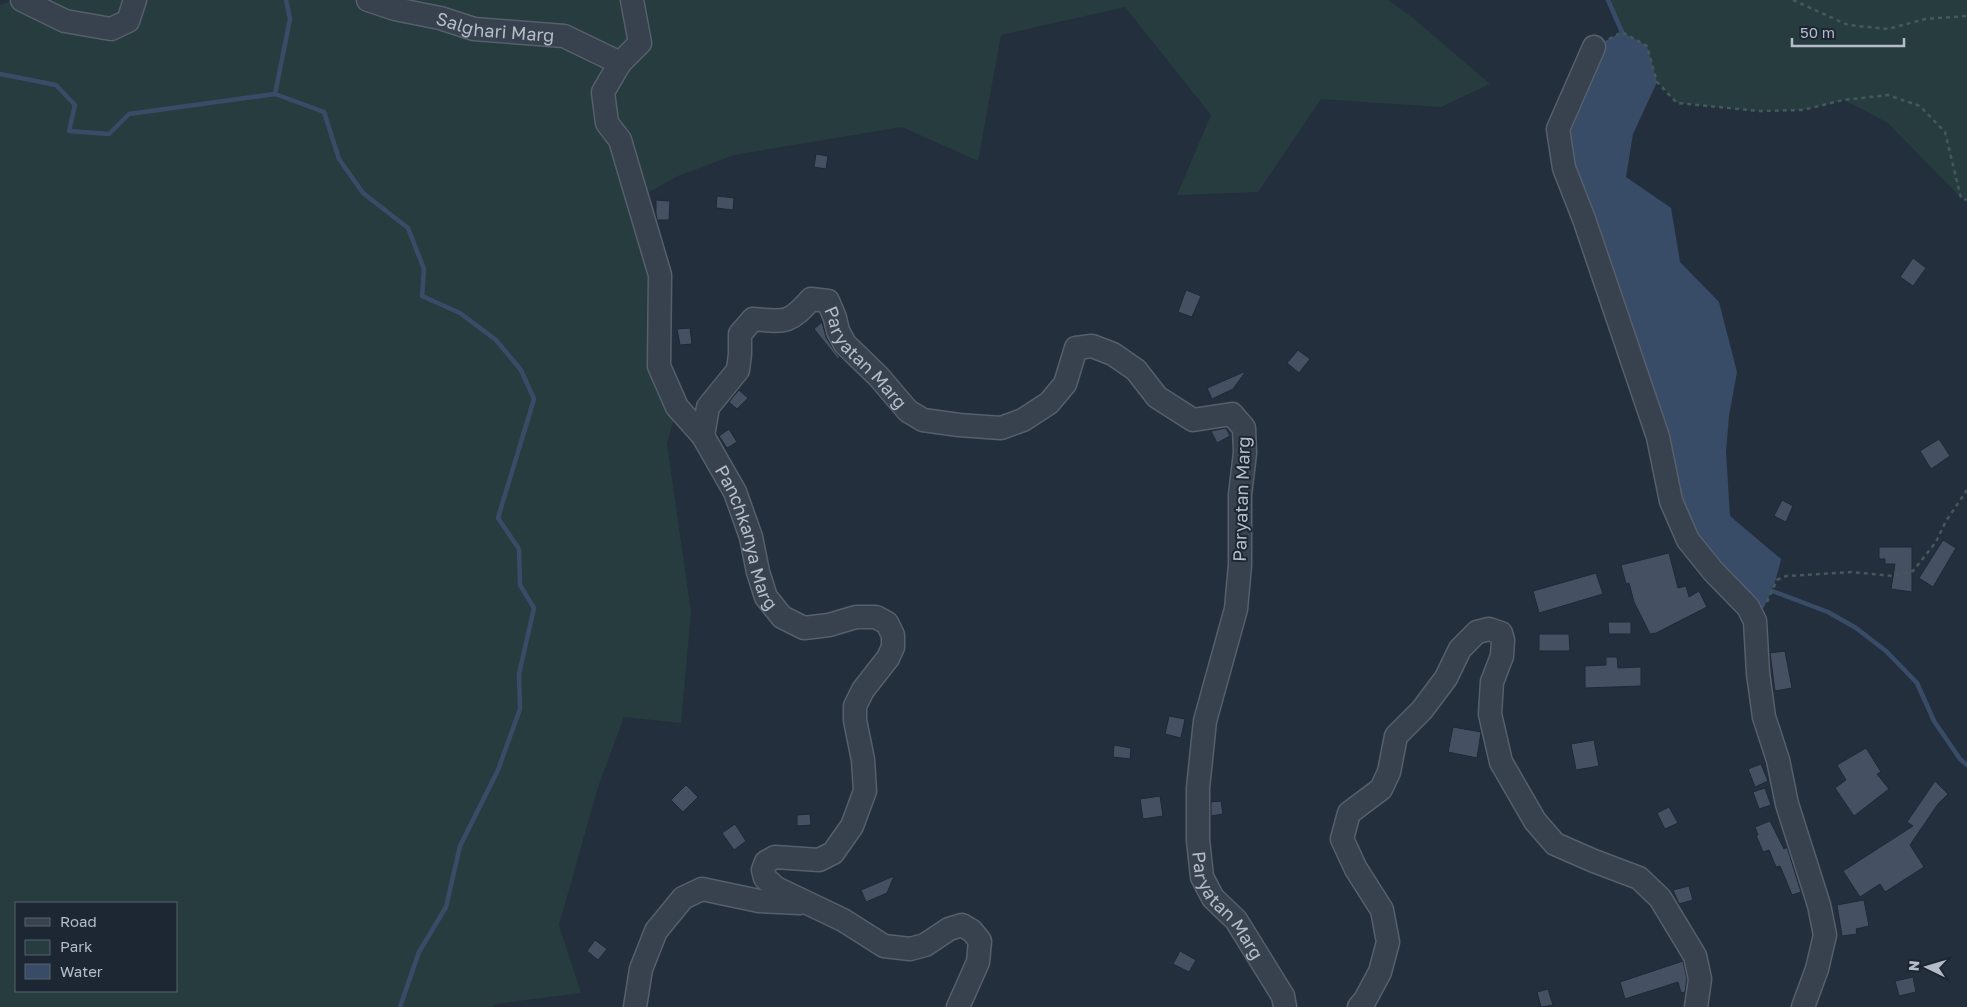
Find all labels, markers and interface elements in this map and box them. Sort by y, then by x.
street label: Salghari Marg [434,7,555,46]
scale bar [1792,15,1904,47]
text: 50 m [1800,23,1835,41]
street label: Paryatan Marg [820,303,912,413]
street label: Paryatan Marg [1228,436,1254,562]
street label: Panchkanya Marg [711,461,783,614]
street label: Paryatan Marg [1188,850,1268,963]
legend [15,902,178,992]
text: Road [60,912,97,930]
text: Park [60,937,93,955]
north arrow [1902,942,1952,992]
text: N [1905,960,1922,972]
text: Water [60,962,103,980]

